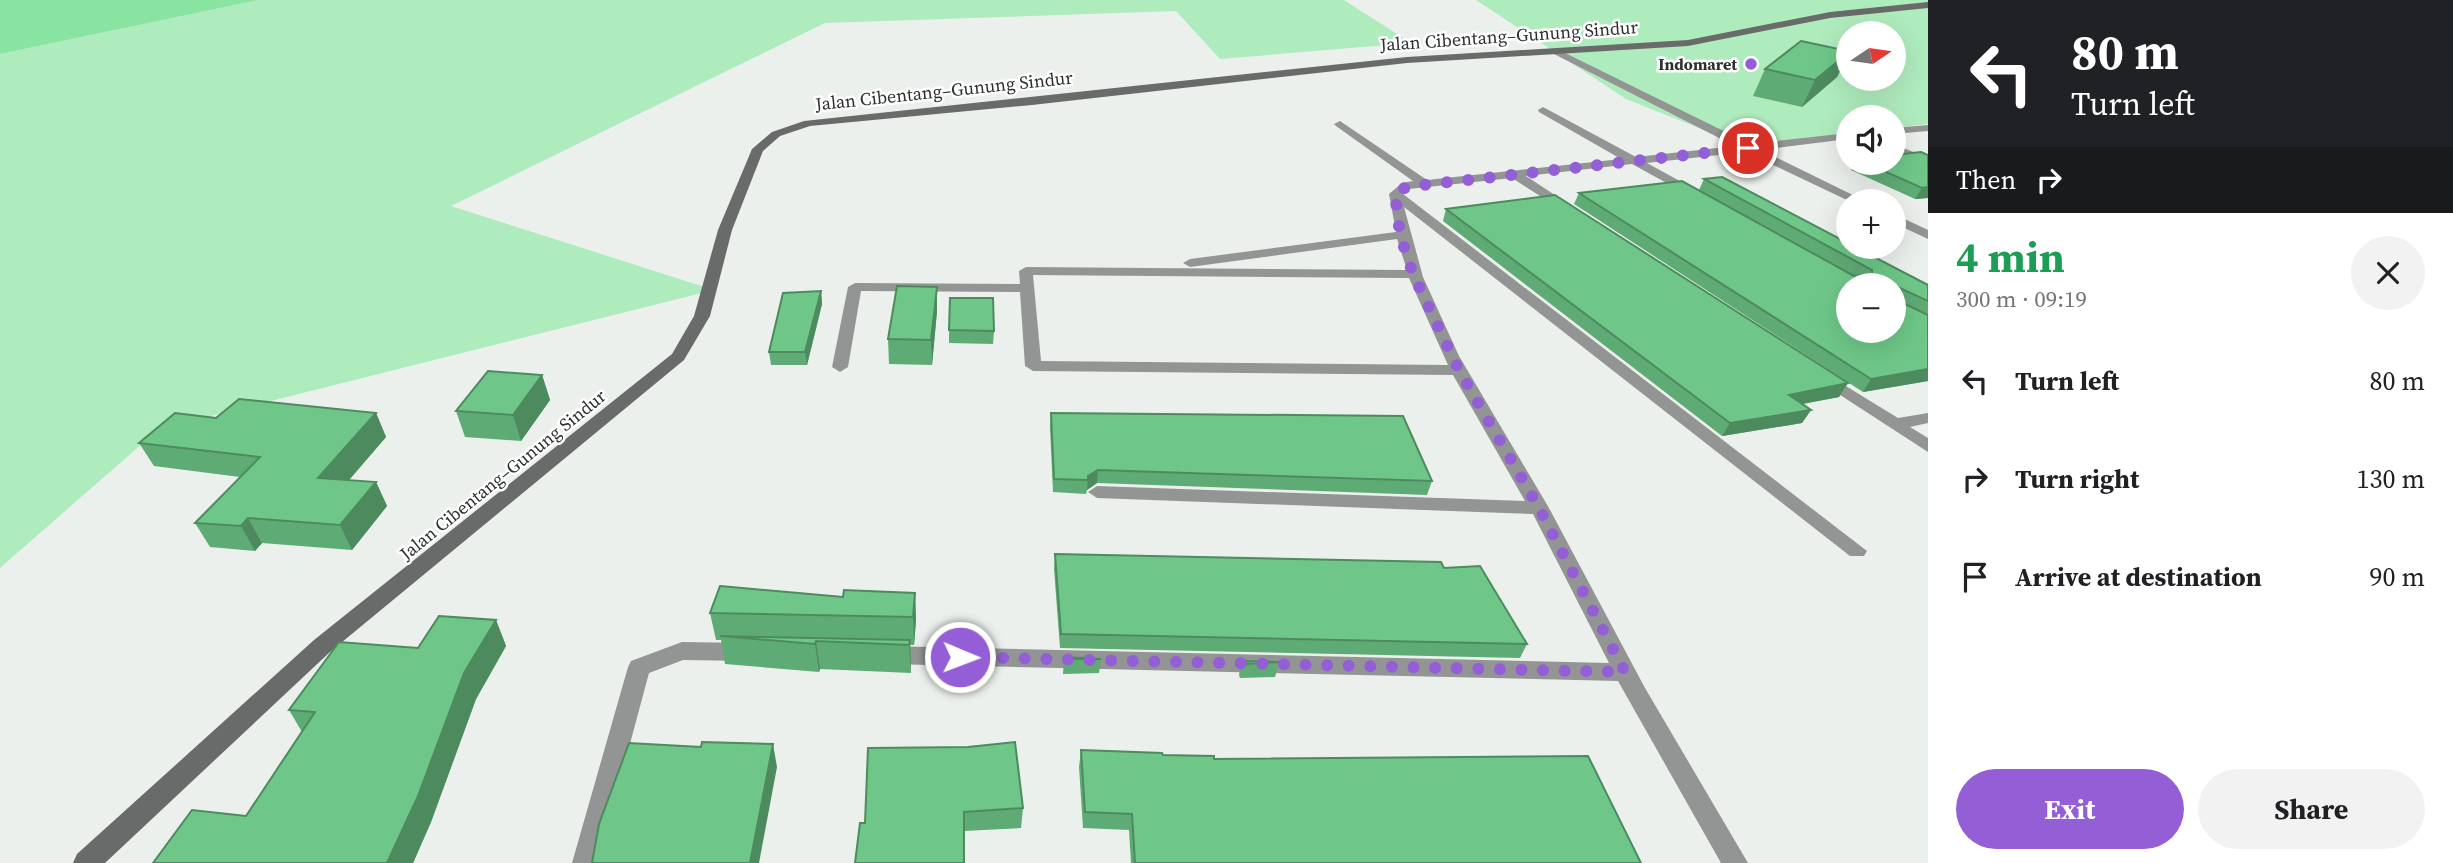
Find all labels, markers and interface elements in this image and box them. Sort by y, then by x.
street label: Jalan Cibentang–Gunung Sindur [1378,14,1639,57]
text: 80 m [2071,18,2179,85]
north arrow [1836,21,1906,91]
map controls [1836,21,1906,343]
icon: left [1956,28,2047,119]
place label: Indomaret [1658,53,1737,75]
marker: Indomaret [1743,56,1759,72]
street label: Jalan Cibentang–Gunung Sindur [813,65,1074,117]
text: Turn left [2071,82,2195,126]
button: sound [1836,105,1906,175]
pin [1718,118,1778,178]
icon: arrive [1729,129,1767,167]
icon: right [2030,161,2068,199]
text: Then [1956,162,2016,198]
button: + [1836,189,1906,259]
text: 4 min [1956,228,2065,286]
button: close [2351,236,2425,310]
button: − [1836,273,1906,343]
text: 300 m · 09:19 [1956,283,2087,315]
icon: left [1956,362,1994,400]
text: Turn left [2015,363,2119,399]
text: 80 m [2370,363,2425,399]
street label: Jalan Cibentang–Gunung Sindur [394,383,611,566]
icon: right [1956,460,1994,498]
text: Turn right [2015,461,2139,497]
text: 130 m [2357,461,2425,497]
icon: arrive [1956,558,1994,596]
text: Arrive at destination [2015,559,2262,595]
text: 90 m [2370,559,2425,595]
position arrow [923,620,997,694]
button: Exit [1956,769,2184,849]
button: Share [2198,769,2425,849]

